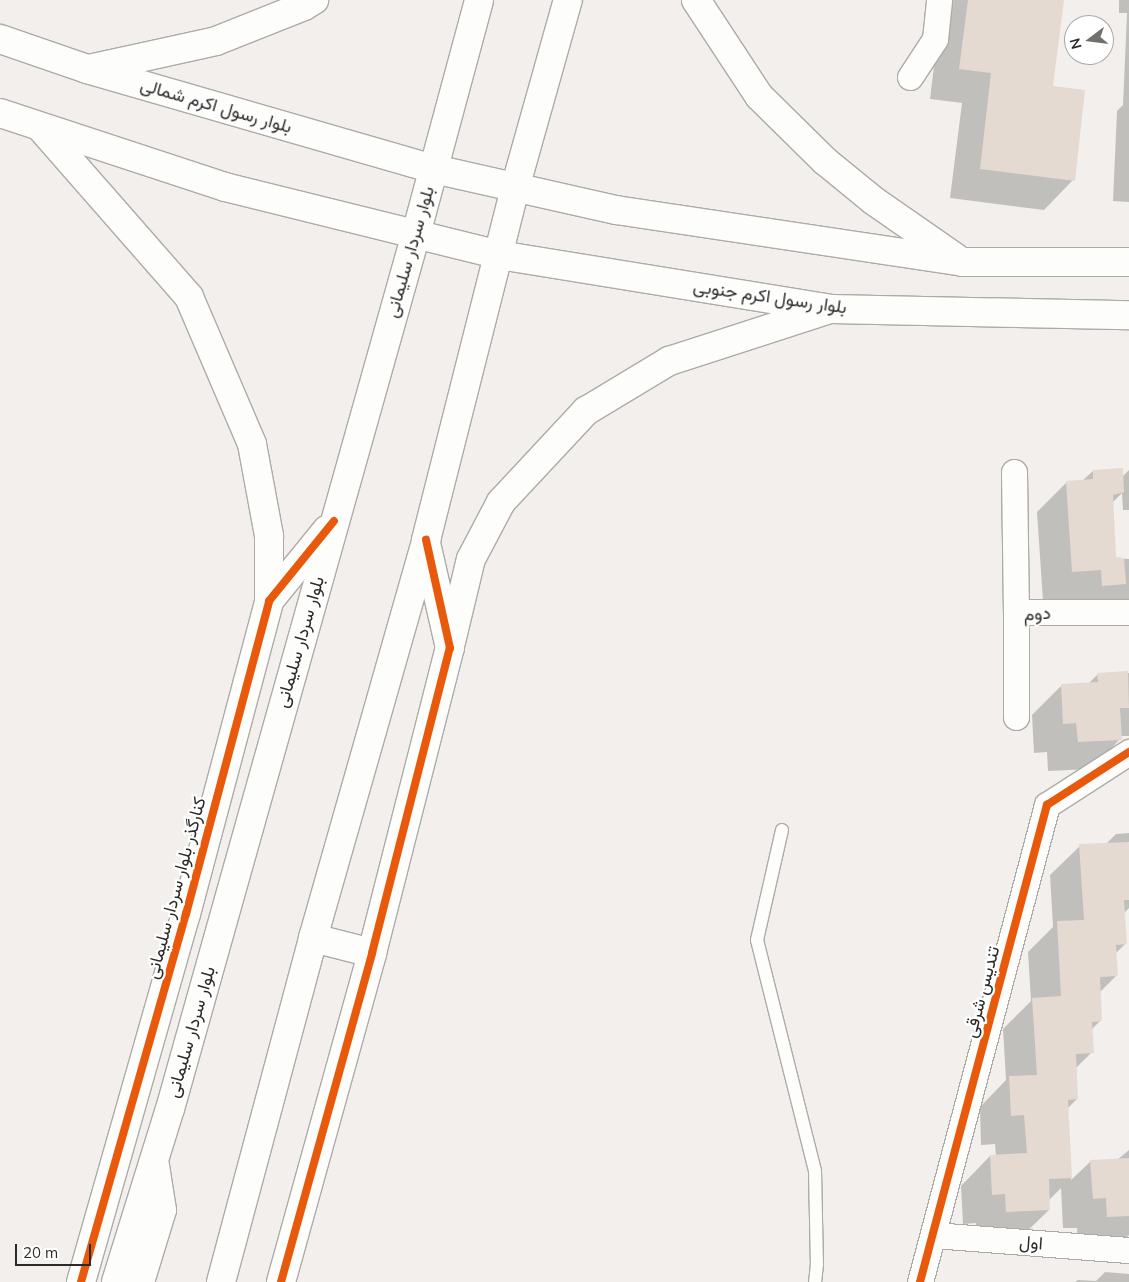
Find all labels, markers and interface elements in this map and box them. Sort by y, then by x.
north arrow [1064,15,1114,65]
text: N [1065,36,1086,51]
street label: بلوار رسول اکرم شمالی [138,74,294,138]
street label: بلوار سردار سلیمانی [381,184,439,320]
street label: بلوار رسول اکرم جنوبی [692,276,848,318]
street label: بلوار سردار سلیمانی [271,574,329,710]
street label: دوم [1022,602,1052,626]
street label: کنارگذر بلوار سردار سلیمانی [141,795,211,981]
street label: تندیس شرقی [959,944,1005,1040]
street label: بلوار سردار سلیمانی [162,964,220,1100]
street label: اول [1018,1231,1044,1255]
scale bar [18,1234,94,1266]
text: 20 m [23,1243,58,1262]

